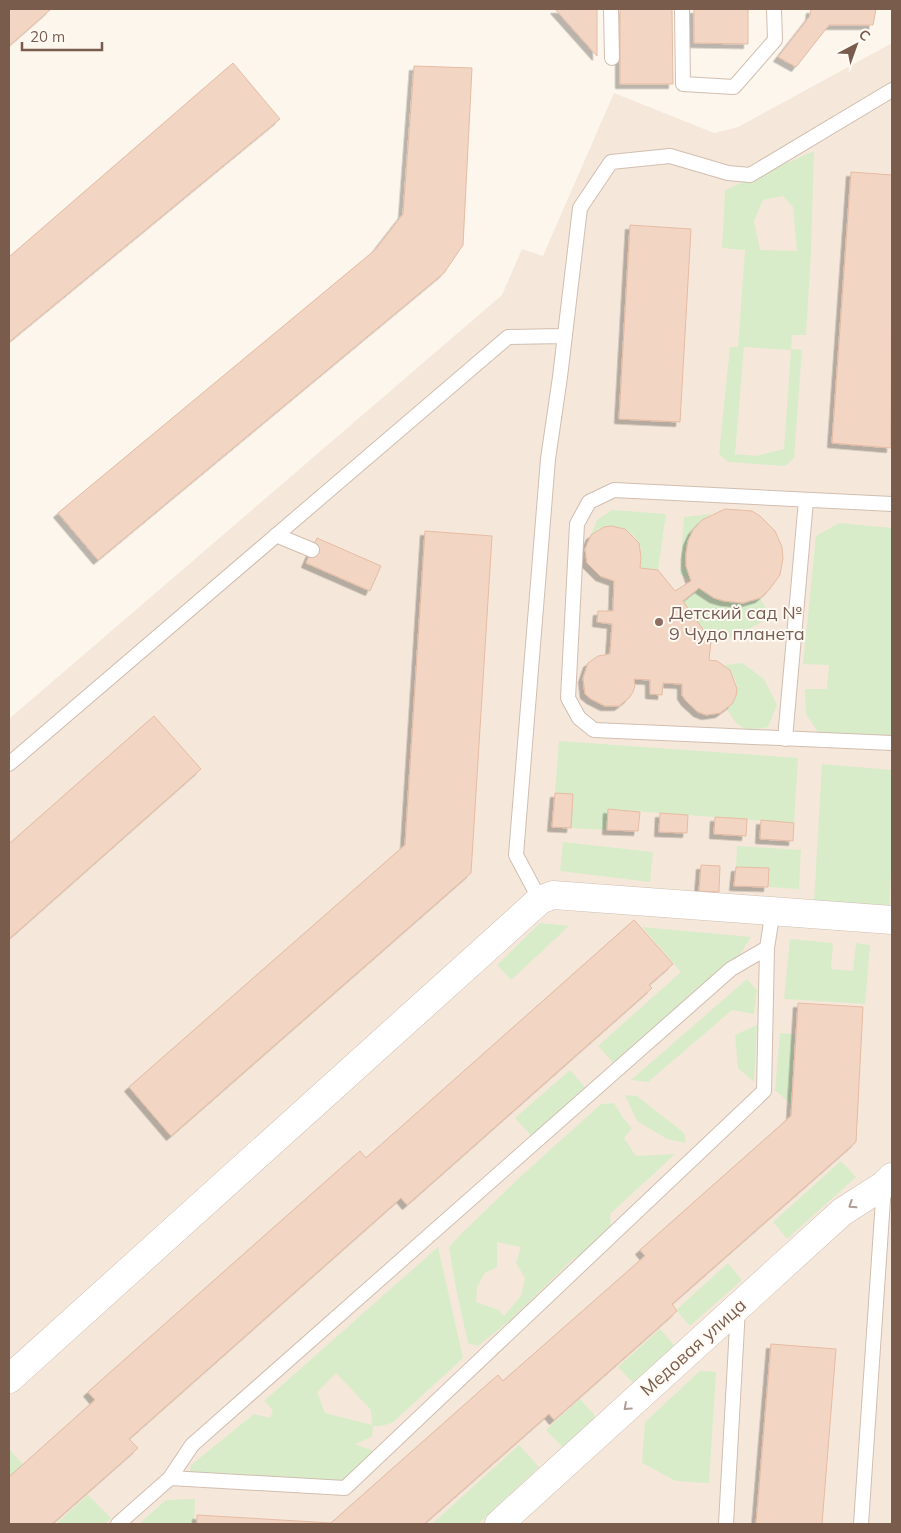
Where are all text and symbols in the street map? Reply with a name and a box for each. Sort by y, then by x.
scale bar [22,20,102,52]
north arrow [831,20,881,70]
text: С [855,25,874,45]
text: 20 m [30,27,65,46]
place label: Детский сад № 9 Чудо планета [669,601,805,645]
marker: Детский сад № 9 Чудо планета [653,616,665,628]
one-way arrow [849,1199,858,1208]
street label: Медовая улица [635,1293,751,1401]
one-way arrow [624,1401,633,1410]

